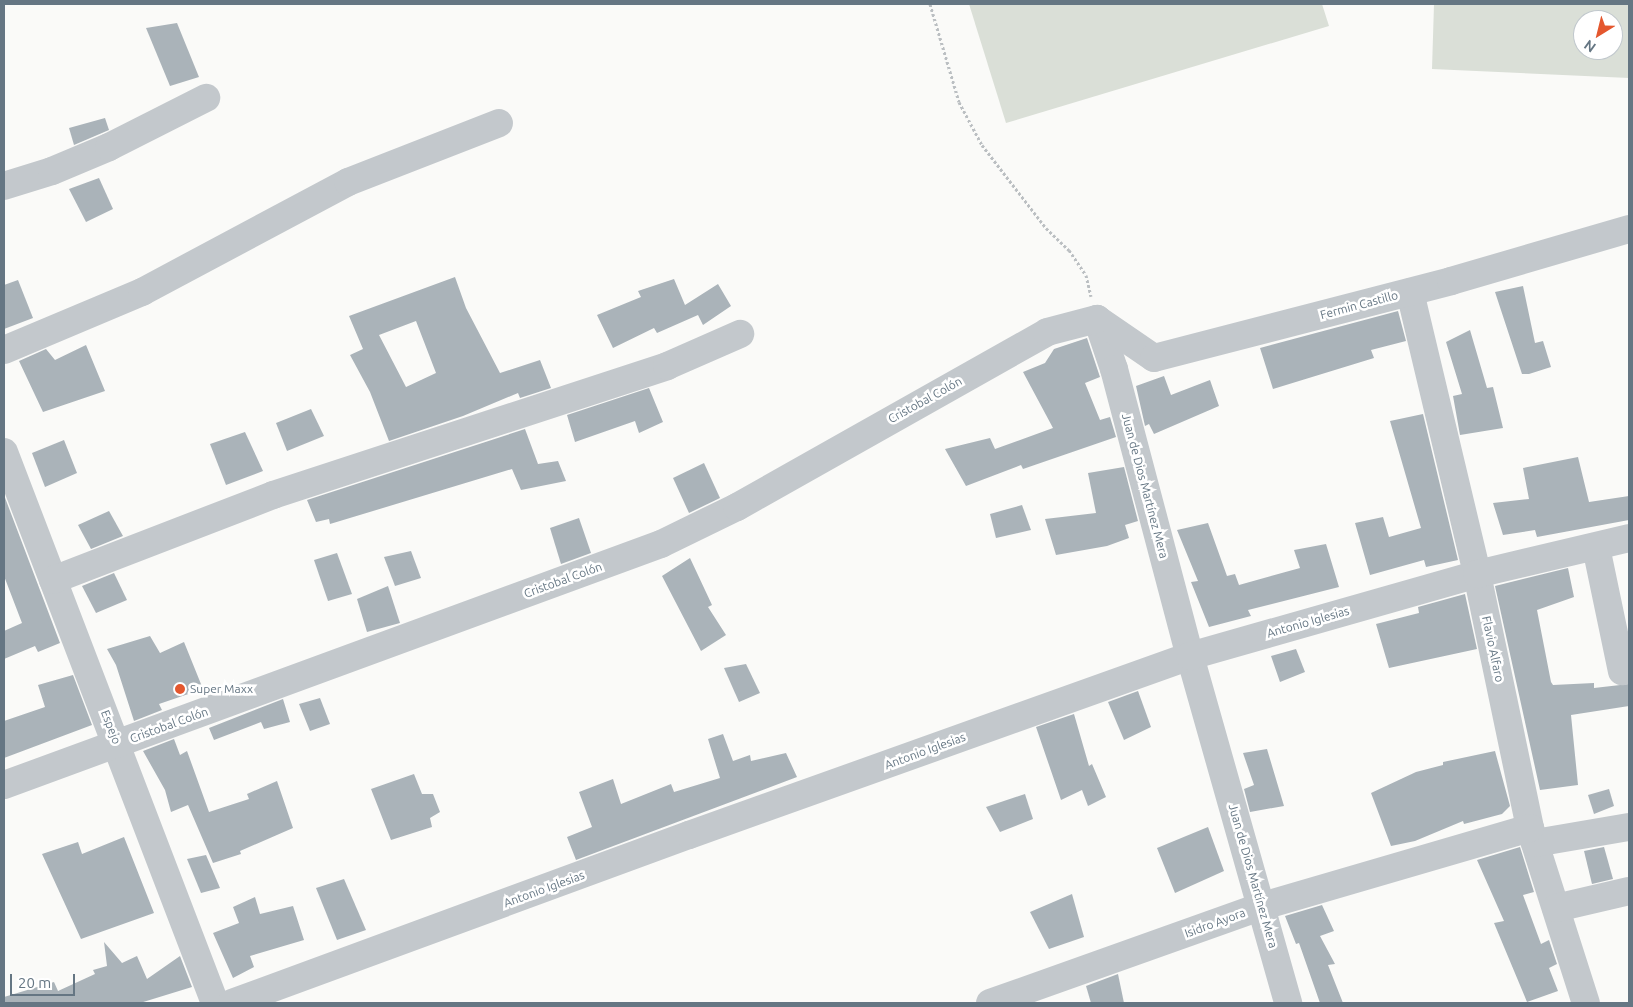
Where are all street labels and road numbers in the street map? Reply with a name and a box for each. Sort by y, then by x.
street label: Fermin Castillo [1318,288,1400,322]
street label: Cristobal Colón [886,374,964,426]
street label: Juan de Dios Martínez Mera [1119,412,1171,560]
street label: Cristobal Colón [522,559,604,601]
street label: Antonio Iglesias [1265,603,1351,641]
street label: Flavio Alfaro [1479,615,1507,683]
street label: Cristobal Colón [128,704,210,746]
street label: Espejo [98,708,124,746]
street label: Antonio Iglesias [883,730,967,772]
street label: Juan de Dios Martínez Mera [1225,802,1281,950]
street label: Antonio Iglesias [502,868,586,910]
street label: Isidro Ayora [1183,905,1247,941]

